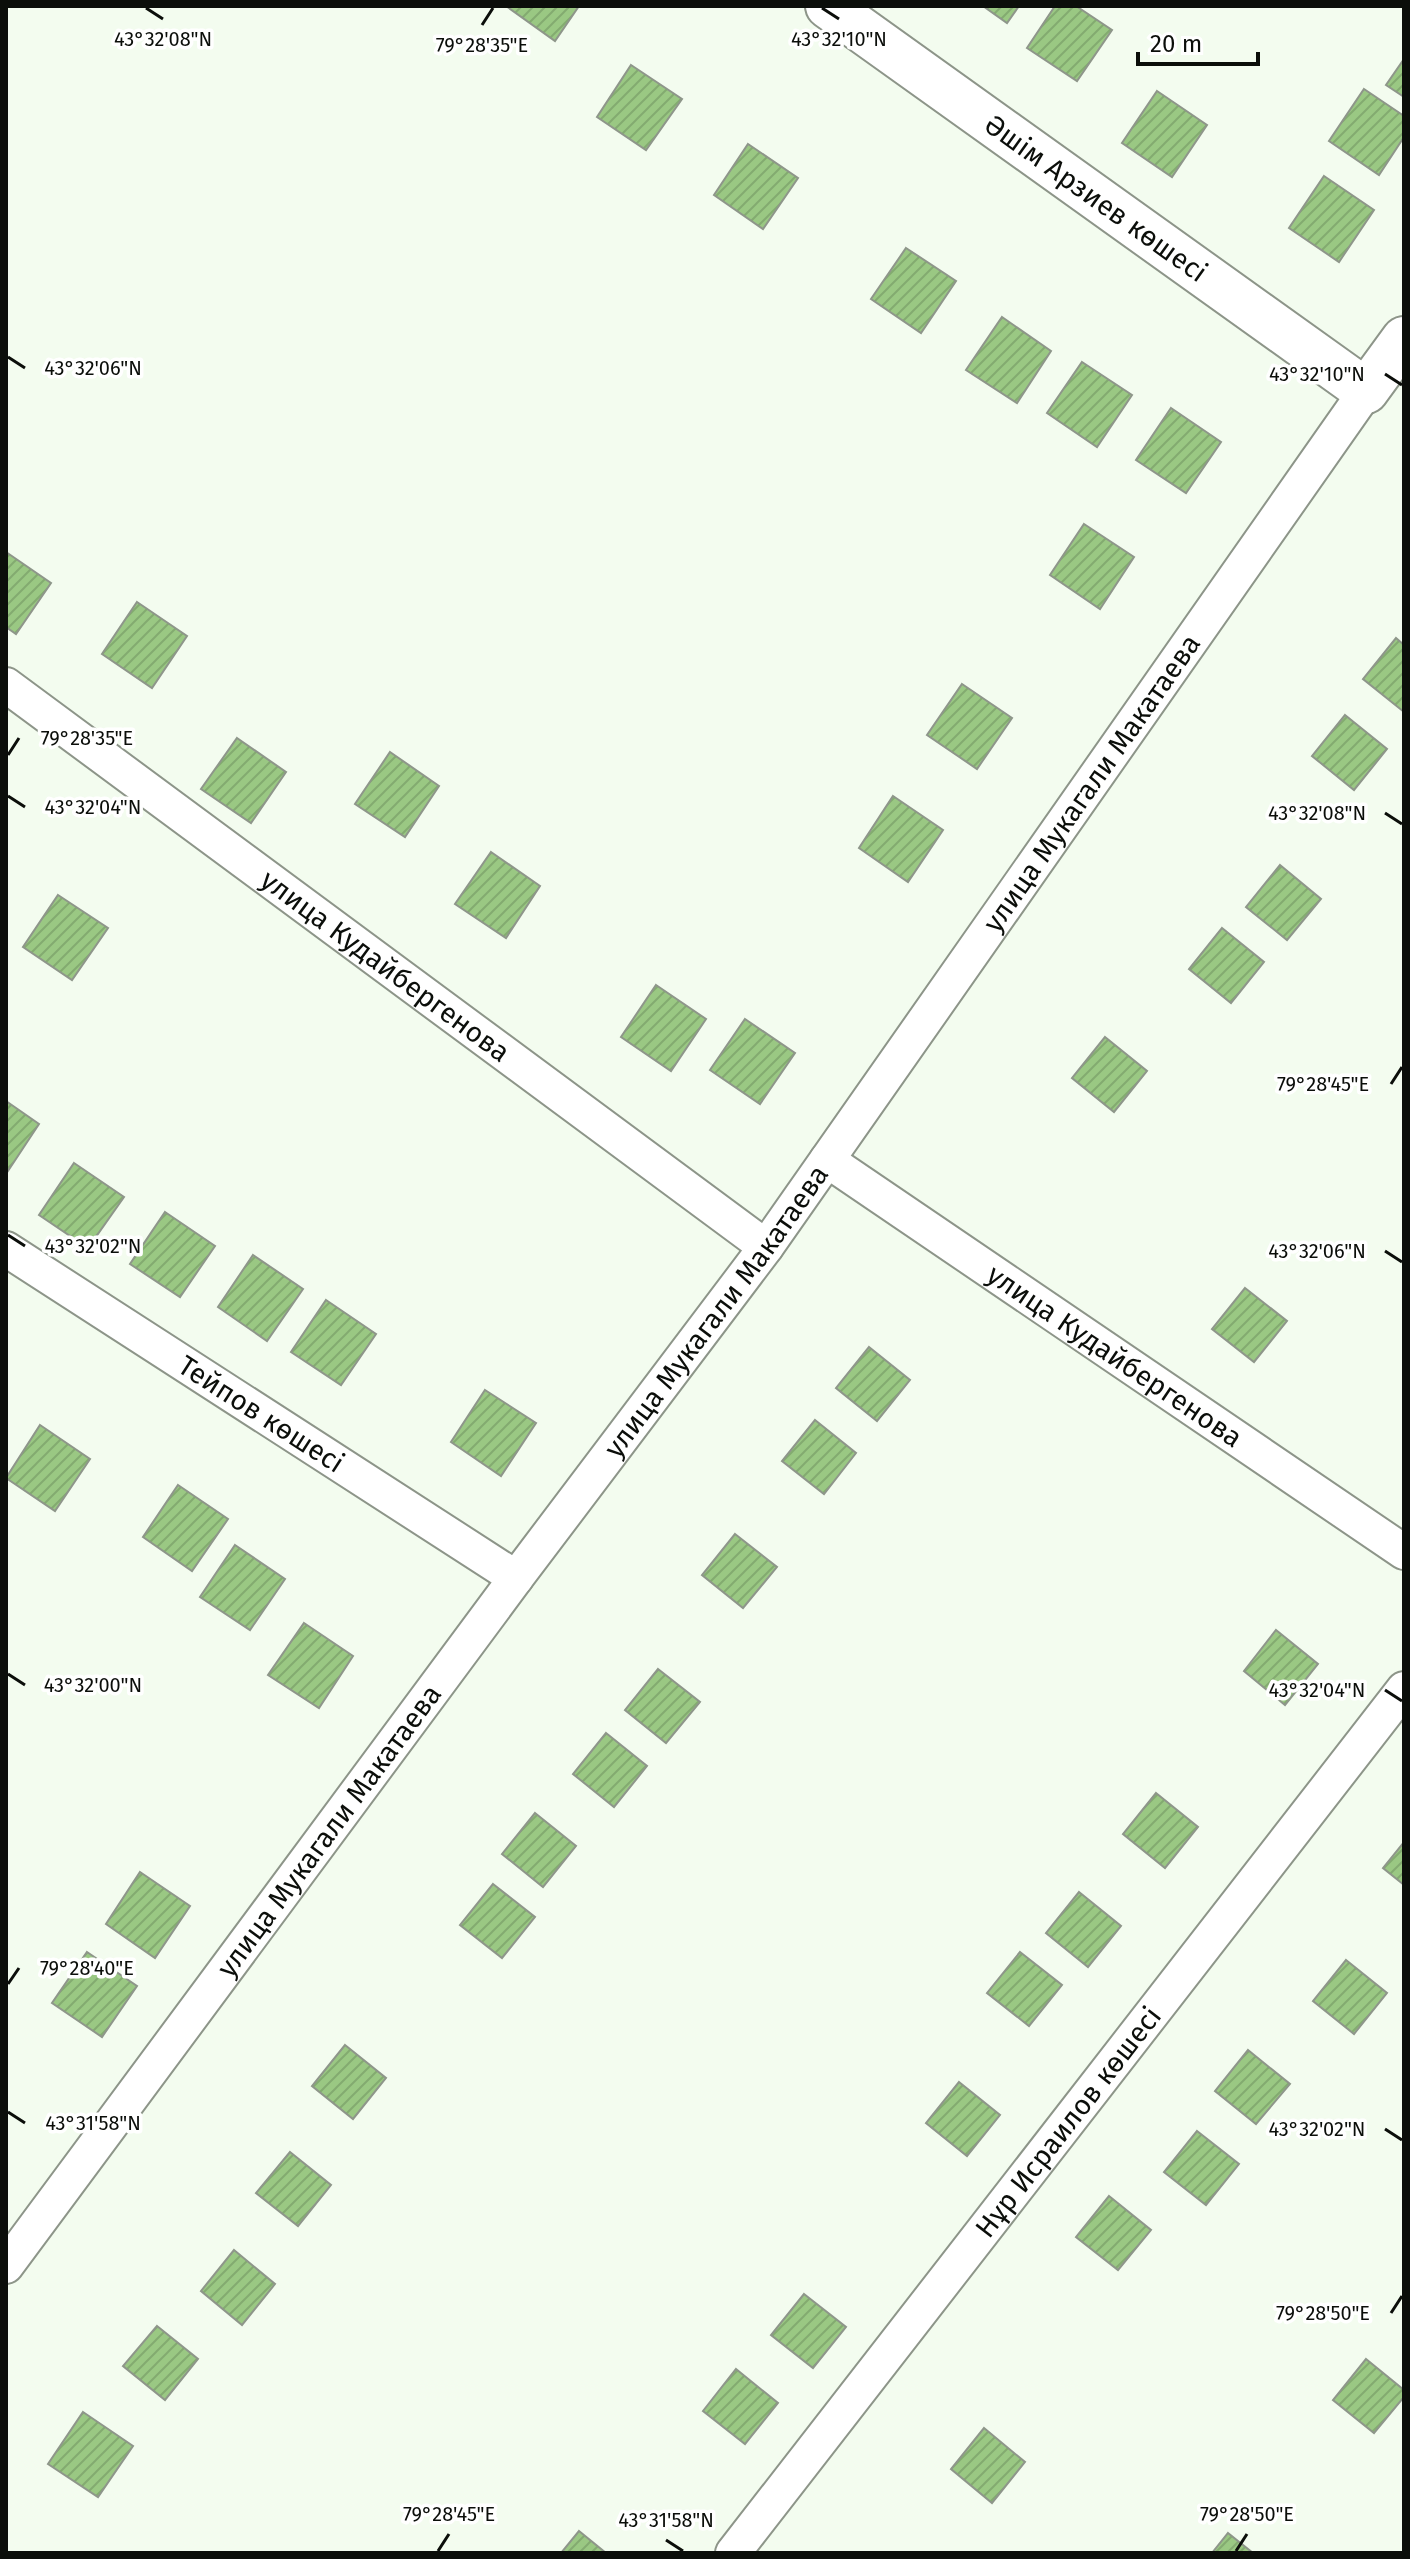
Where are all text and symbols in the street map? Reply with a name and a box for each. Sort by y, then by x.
scale bar [1138,16,1258,66]
text: 43°32'08"N [114,27,212,51]
text: 43°32'10"N [791,27,887,51]
text: 20 m [1150,30,1202,58]
text: 79°28'35"E [436,33,528,57]
street label: Әшім Арзиев көшесі [979,108,1214,289]
text: 43°32'06"N [44,356,142,380]
text: 43°32'10"N [1269,362,1365,386]
street label: улица Мукагали Макатаева [976,628,1207,938]
text: 79°28'35"E [41,726,133,750]
text: 43°32'04"N [44,795,142,819]
text: 43°32'08"N [1268,801,1366,825]
street label: улица Кудайбергенова [254,863,516,1069]
text: 79°28'45"E [1277,1072,1369,1096]
street label: улица Мукагали Макатаева [597,1159,835,1464]
text: 43°32'02"N [44,1234,142,1258]
text: 43°32'06"N [1268,1239,1366,1263]
street label: улица Кудайбергенова [981,1258,1248,1454]
street label: Тейпов көшесі [172,1349,350,1480]
text: 43°32'00"N [44,1673,142,1697]
street label: улица Мукагали Макатаева [210,1678,448,1984]
text: 43°32'04"N [1268,1678,1366,1702]
text: 79°28'40"E [40,1956,134,1980]
street label: Нұр Исраилов көшесі [968,2000,1168,2244]
text: 43°31'58"N [45,2111,141,2135]
text: 43°32'02"N [1268,2117,1366,2141]
text: 79°28'50"E [1276,2301,1370,2325]
text: 79°28'45"E [403,2502,495,2526]
text: 79°28'50"E [1200,2502,1294,2526]
text: 43°31'58"N [618,2508,714,2532]

